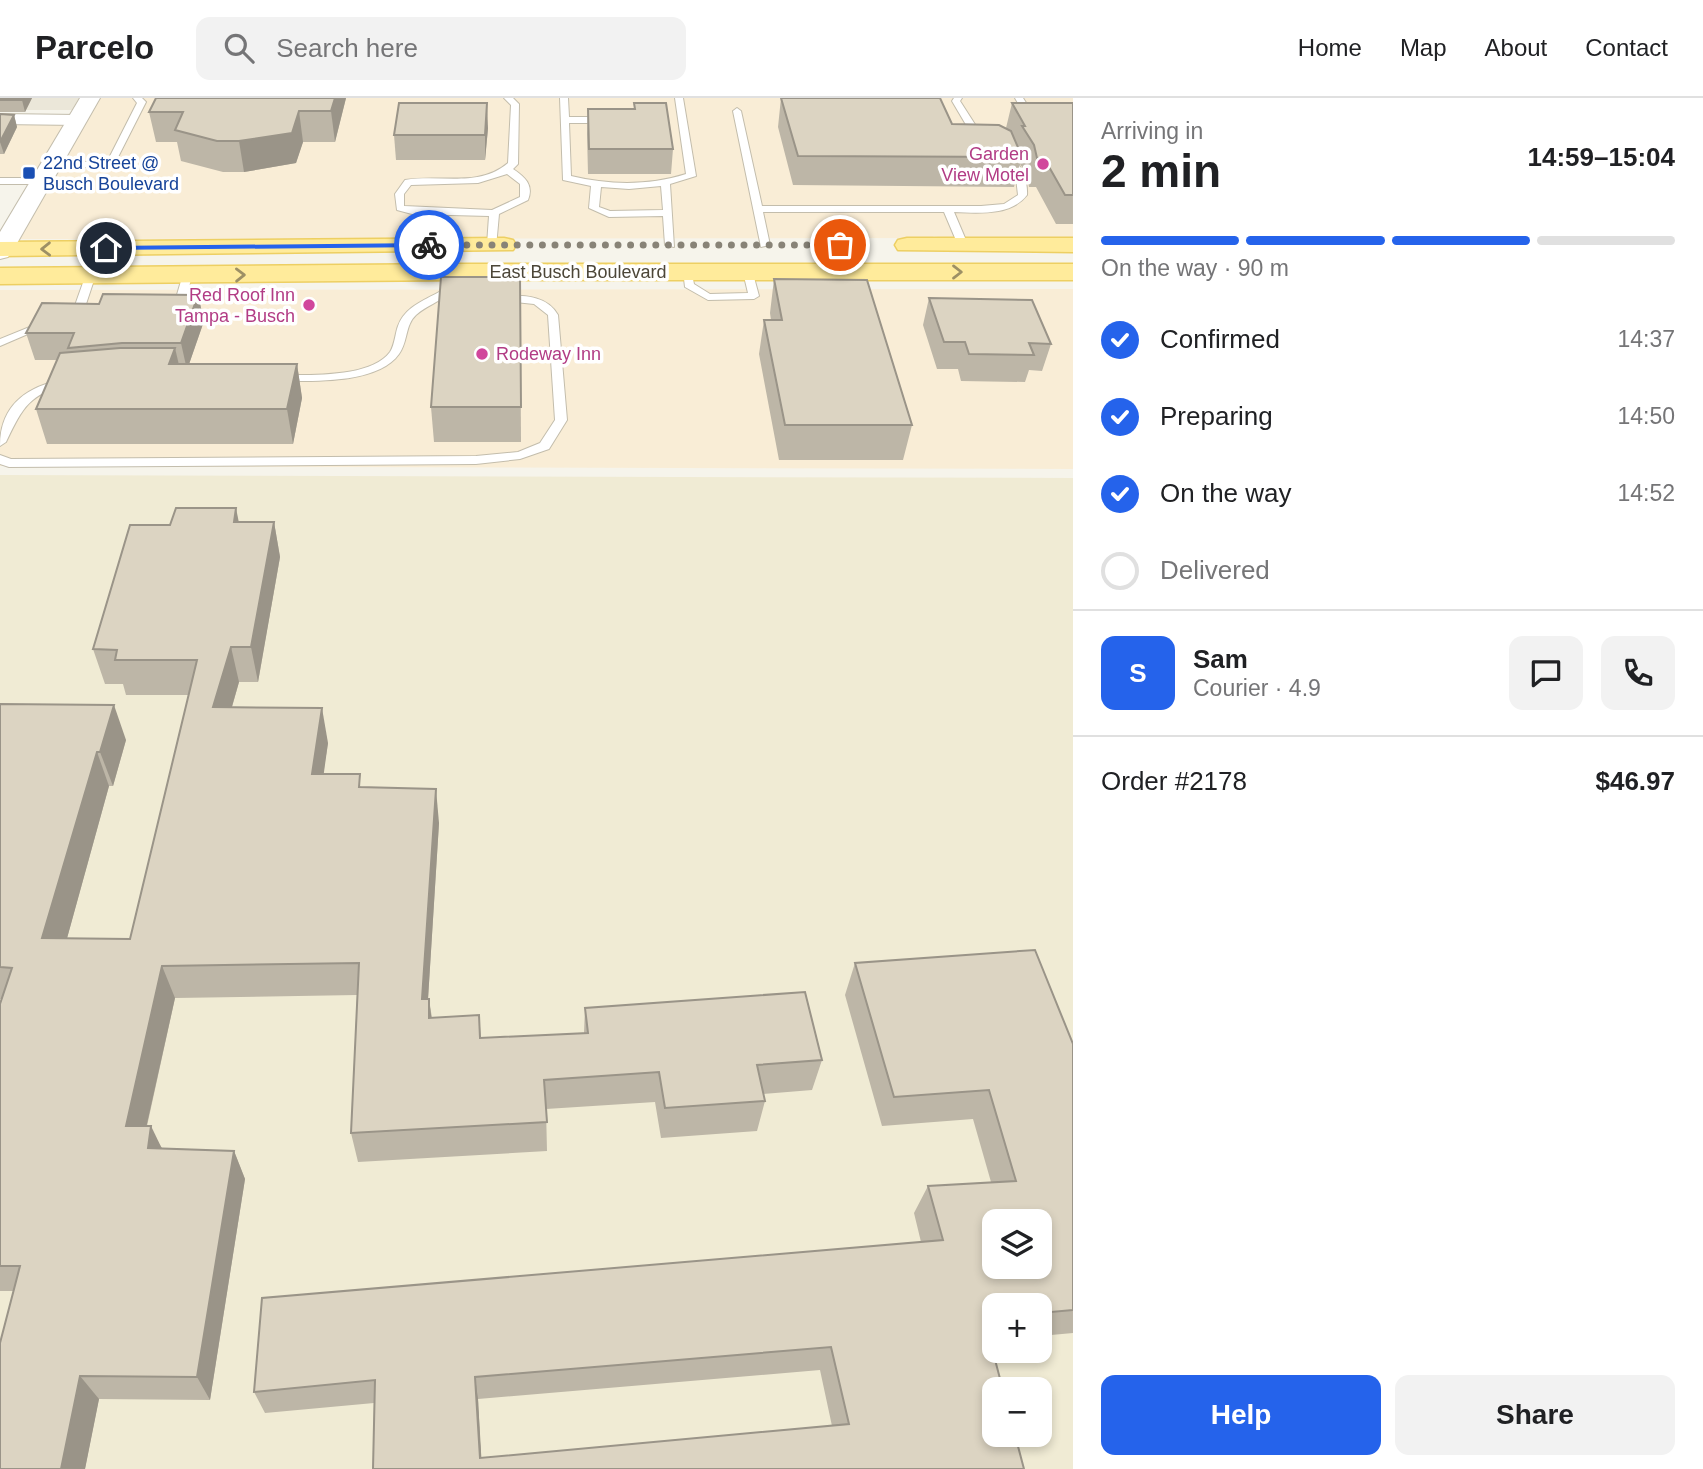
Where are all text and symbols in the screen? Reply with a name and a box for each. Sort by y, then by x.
search box [196,17,686,80]
text: Parcelo [35,29,154,66]
icon: search [220,29,258,67]
text: Search here [276,33,418,63]
text: Home [1298,34,1362,61]
text: Map [1400,34,1447,61]
text: About [1485,34,1547,61]
text: Contact [1585,34,1668,61]
text: Arriving in [1101,118,1203,144]
text: 14:59–15:04 [1528,142,1675,172]
place label: Garden View Motel [941,144,1029,185]
text: 2 min [1101,145,1221,197]
place label: 22nd Street @ Busch Boulevard [43,153,179,194]
marker: Garden View Motel [1035,156,1051,172]
marker: 22nd Street @ Busch Boulevard [21,165,37,181]
courier [394,210,464,280]
pin [810,215,870,275]
pin [76,218,136,278]
icon: bike [410,226,448,264]
icon: bag [821,226,859,264]
icon: home [87,229,125,267]
one-way arrow [41,241,52,256]
text: On the way · 90 m [1101,255,1289,281]
street label: East Busch Boulevard [489,262,667,282]
one-way arrow [952,264,963,280]
one-way arrow [234,268,245,283]
place label: Red Roof Inn Tampa - Busch [175,285,295,326]
marker: Red Roof Inn Tampa - Busch [301,297,317,313]
icon: check [1101,321,1139,359]
text: Confirmed [1160,324,1280,354]
text: 14:37 [1617,326,1675,352]
place label: Rodeway Inn [496,344,601,364]
marker: Rodeway Inn [474,346,490,362]
icon: check [1101,398,1139,436]
text: Preparing [1160,401,1273,431]
text: 14:50 [1617,403,1675,429]
icon: check [1101,475,1139,513]
text: On the way [1160,478,1292,508]
text: 14:52 [1617,480,1675,506]
text: Delivered [1160,555,1270,585]
button: chat [1509,636,1583,710]
button: phone [1601,636,1675,710]
text: Sam [1193,644,1248,674]
text: S [1129,658,1147,688]
text: Courier · 4.9 [1193,675,1321,701]
text: Order #2178 [1101,766,1247,796]
text: $46.97 [1595,766,1675,796]
map controls [982,1209,1052,1447]
button: layers [982,1209,1052,1279]
button: + [982,1293,1052,1363]
button: Help [1101,1375,1381,1455]
button: Share [1395,1375,1675,1455]
button: − [982,1377,1052,1447]

